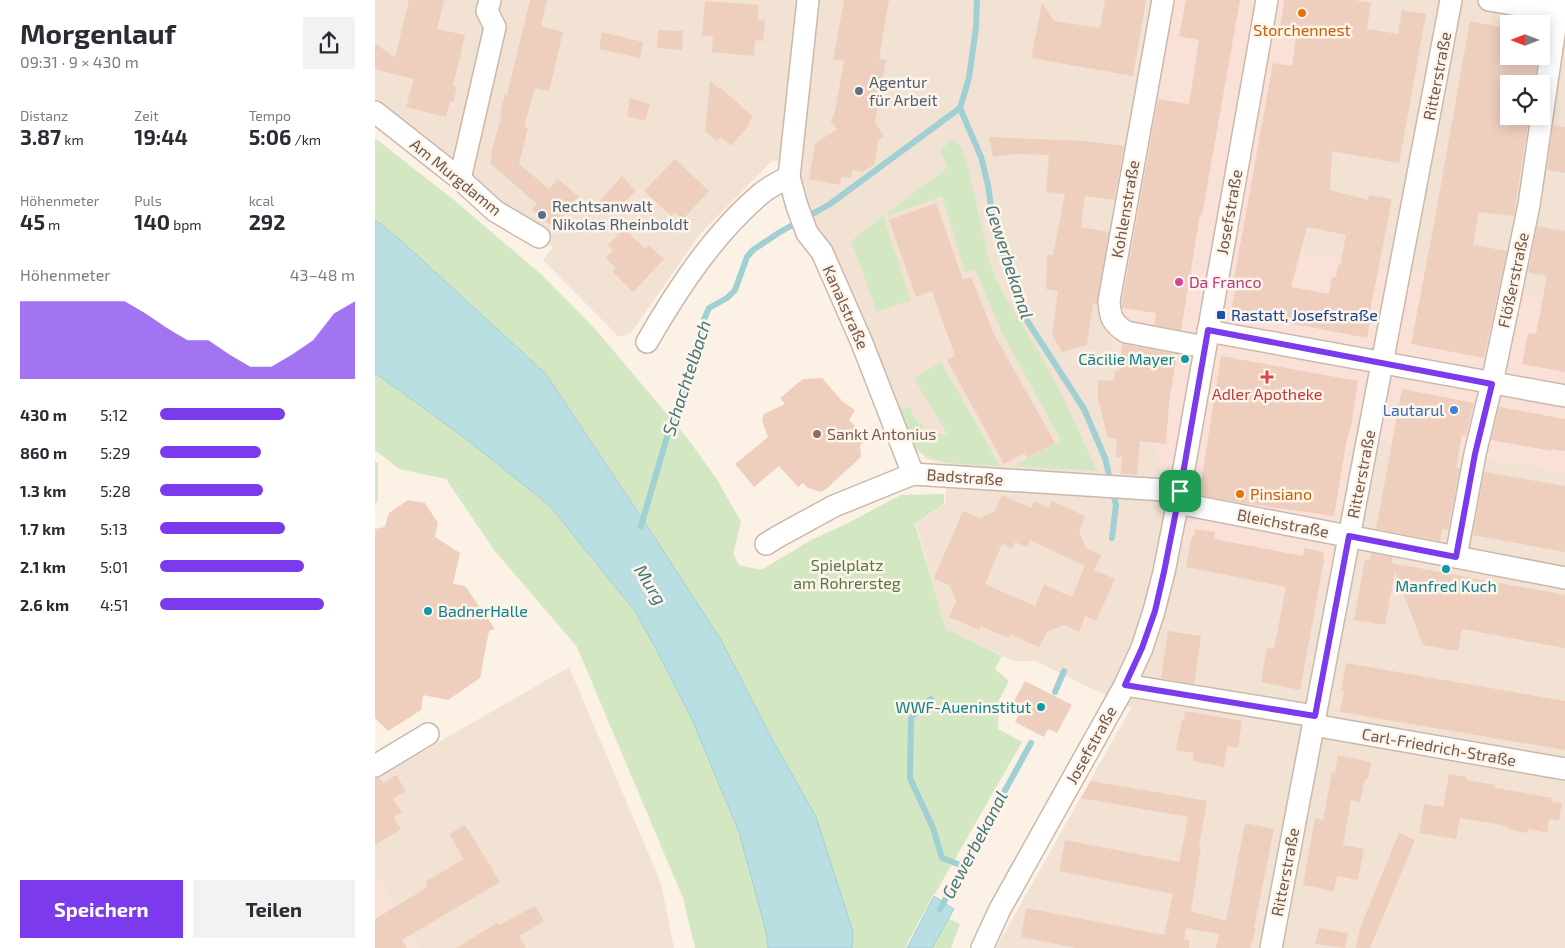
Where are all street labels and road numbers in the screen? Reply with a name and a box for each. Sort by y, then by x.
street label: Ritterstraße [1419,30,1454,122]
street label: Am Murgdamm [407,134,506,219]
street label: Kohlenstraße [1107,158,1142,259]
street label: Josefstraße [1212,168,1245,256]
street label: Flößerstraße [1493,230,1532,329]
street label: Kanalstraße [819,262,873,352]
street label: Ritterstraße [1343,428,1378,520]
street label: Badstraße [926,464,1004,489]
street label: Bleichstraße [1236,504,1331,541]
street label: Josefstraße [1061,702,1120,787]
street label: Carl-Friedrich-Straße [1360,724,1518,769]
street label: Ritterstraße [1267,826,1302,918]

